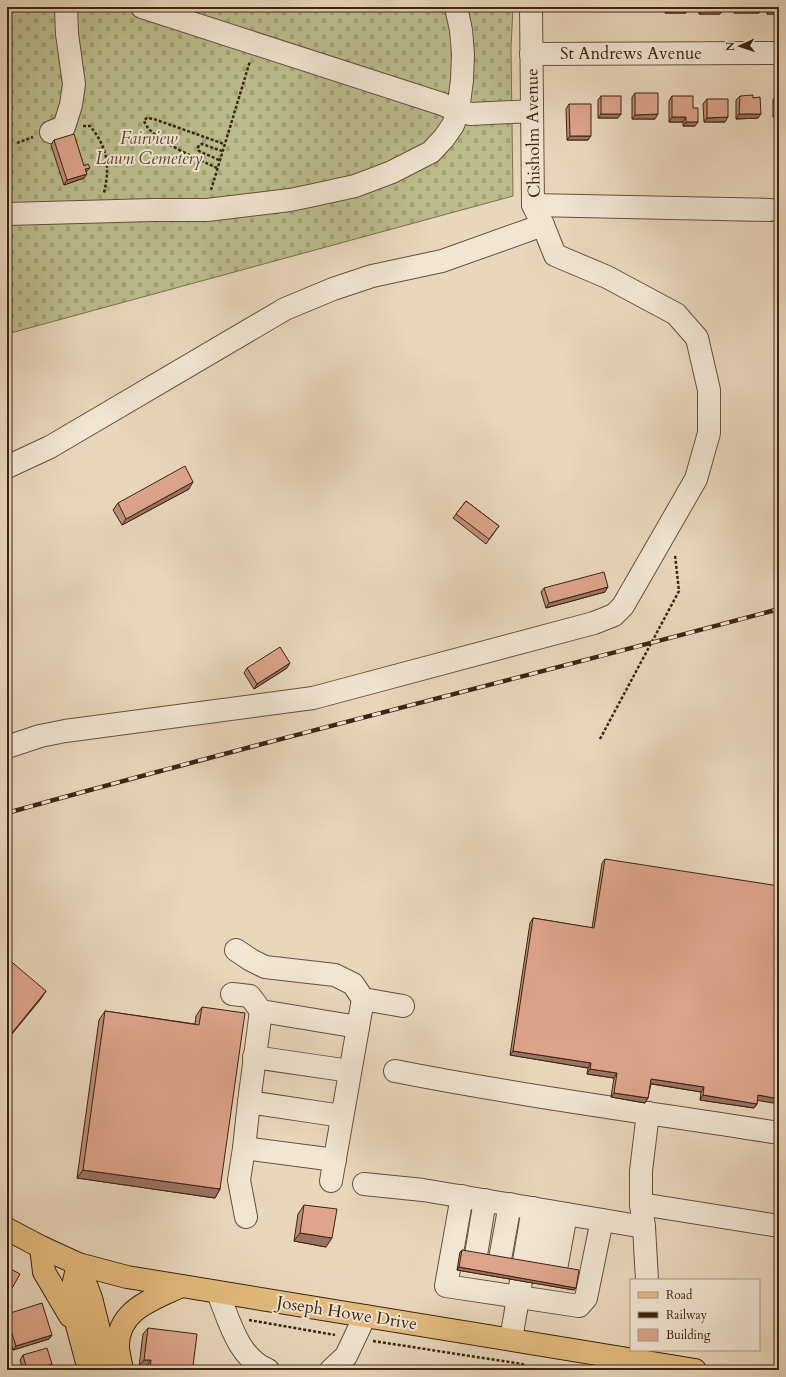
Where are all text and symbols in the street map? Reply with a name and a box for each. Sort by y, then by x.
north arrow [720,26,760,66]
text: N [723,41,738,52]
street label: St Andrews Avenue [560,42,702,65]
street label: Chisholm Avenue [520,68,546,198]
park label: Fairview Lawn Cemetery [96,127,203,170]
legend [630,1279,760,1351]
text: Road [666,1287,693,1303]
street label: Joseph Howe Drive [272,1290,419,1335]
text: Railway [666,1307,708,1323]
text: Building [666,1327,711,1343]

